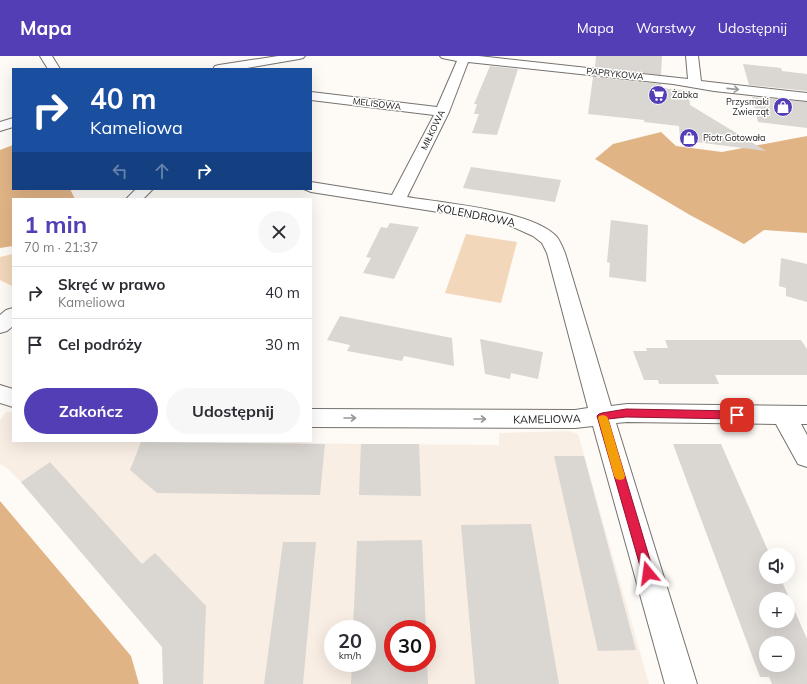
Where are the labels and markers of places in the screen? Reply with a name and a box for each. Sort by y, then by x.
supermarket icon: Żabka [647,84,669,106]
place label: Żabka [672,89,698,100]
place label: Przysmaki Zwierząt [726,96,769,117]
shop icon: Przysmaki Zwierząt [772,96,794,118]
shop icon: Piotr Gotowała [678,127,700,149]
place label: Piotr Gotowała [703,132,765,143]
pin [720,398,754,432]

